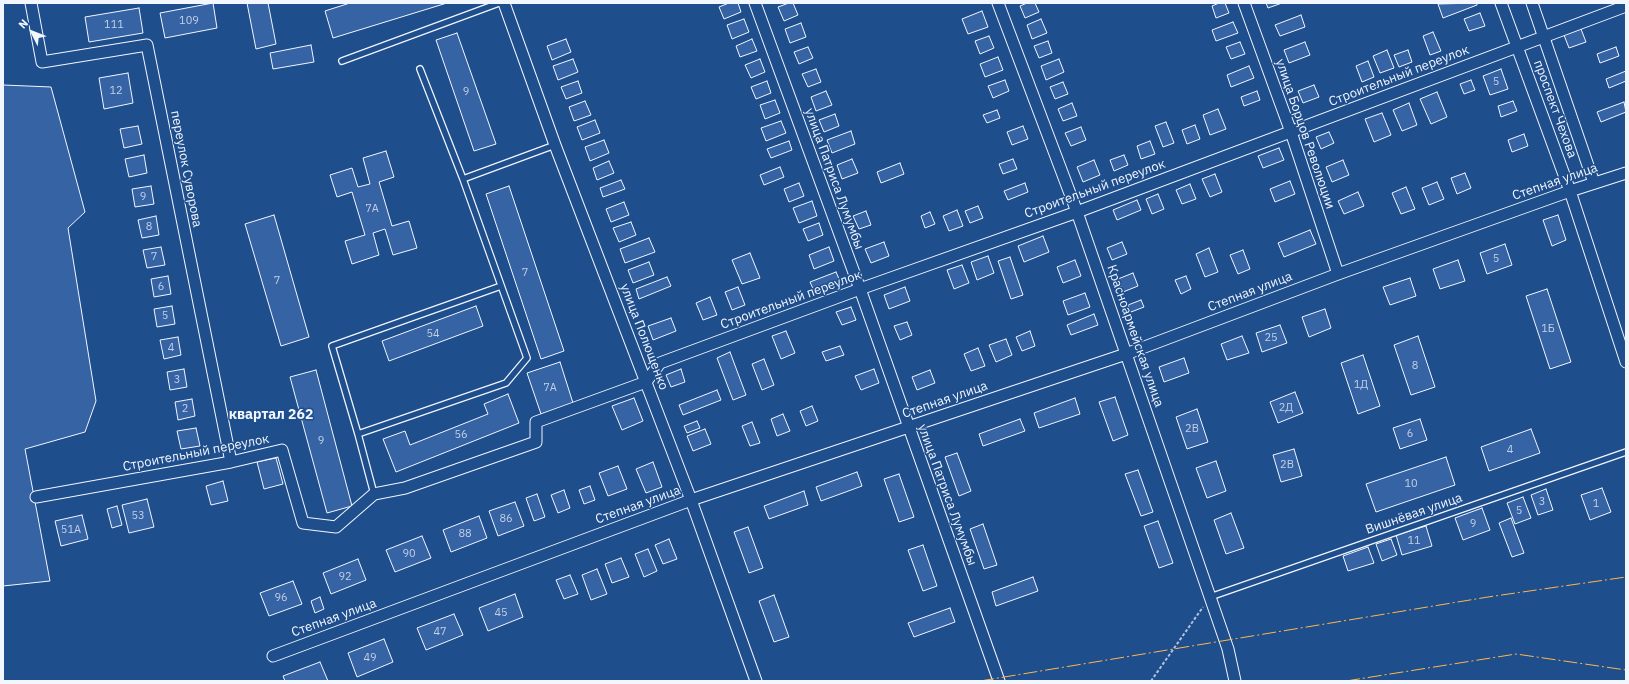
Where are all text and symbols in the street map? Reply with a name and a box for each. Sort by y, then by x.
north arrow [12,12,52,52]
house number: 109 [179,14,199,28]
text: N [15,16,31,32]
house number: 111 [104,18,124,32]
street label: Строительный переулок [1327,42,1471,110]
street label: улица Борцов Революции [1272,57,1338,211]
street label: проспект Чехова [1530,58,1580,160]
house number: 5 [1493,75,1499,89]
house number: 12 [109,84,123,98]
house number: 9 [463,85,469,99]
street label: улица Патриса Лумумбы [801,106,867,252]
street label: переулок Суворова [167,109,205,229]
street label: Строительный переулок [1022,156,1168,222]
street label: Степная улица [1510,160,1600,204]
house number: 9 [140,190,146,204]
house number: 7А [365,202,379,216]
house number: 8 [146,220,152,234]
house number: 7 [151,250,157,264]
house number: 5 [1493,252,1499,266]
street label: Красноармейская улица [1103,263,1167,409]
house number: 7 [522,266,528,280]
street label: Строительный переулок [718,267,864,333]
street label: Степная улица [1206,269,1294,315]
house number: 7 [274,274,280,288]
house number: 6 [158,280,164,294]
street label: улица Полющенко [617,282,671,392]
house number: 5 [162,309,168,323]
house number: 1Б [1541,322,1555,336]
house number: 54 [426,327,440,341]
house number: 25 [1264,331,1278,345]
house number: 4 [168,341,174,355]
house number: 8 [1412,359,1418,373]
house number: 3 [174,373,180,387]
street label: Степная улица [900,378,990,422]
house number: 1Д [1354,378,1368,392]
house number: 7А [543,381,557,395]
house number: 2Д [1279,401,1293,415]
house number: 2 [182,402,188,416]
district label: квартал 262 [229,407,313,423]
street label: улица Патриса Лумумбы [914,422,980,568]
house number: 2В [1185,422,1199,436]
house number: 6 [1407,427,1413,441]
house number: 56 [454,428,468,442]
street label: Строительный переулок [121,431,271,475]
house number: 9 [318,434,324,448]
house number: 4 [1507,443,1513,457]
house number: 2В [1280,458,1294,472]
house number: 10 [1404,477,1418,491]
street label: Степная улица [593,482,683,528]
street label: Вишнёвая улица [1363,490,1465,538]
house number: 3 [1539,495,1545,509]
house number: 1 [1593,497,1599,511]
house number: 5 [1516,504,1522,518]
house number: 53 [131,509,145,523]
house number: 86 [499,512,513,526]
house number: 9 [1470,517,1476,531]
house number: 51А [61,523,81,537]
house number: 88 [458,527,472,541]
house number: 11 [1407,534,1421,548]
house number: 90 [402,547,416,561]
house number: 92 [338,570,352,584]
house number: 96 [274,591,288,605]
street label: Степная улица [289,595,379,641]
house number: 45 [494,606,508,620]
house number: 47 [433,625,447,639]
house number: 49 [363,651,377,665]

